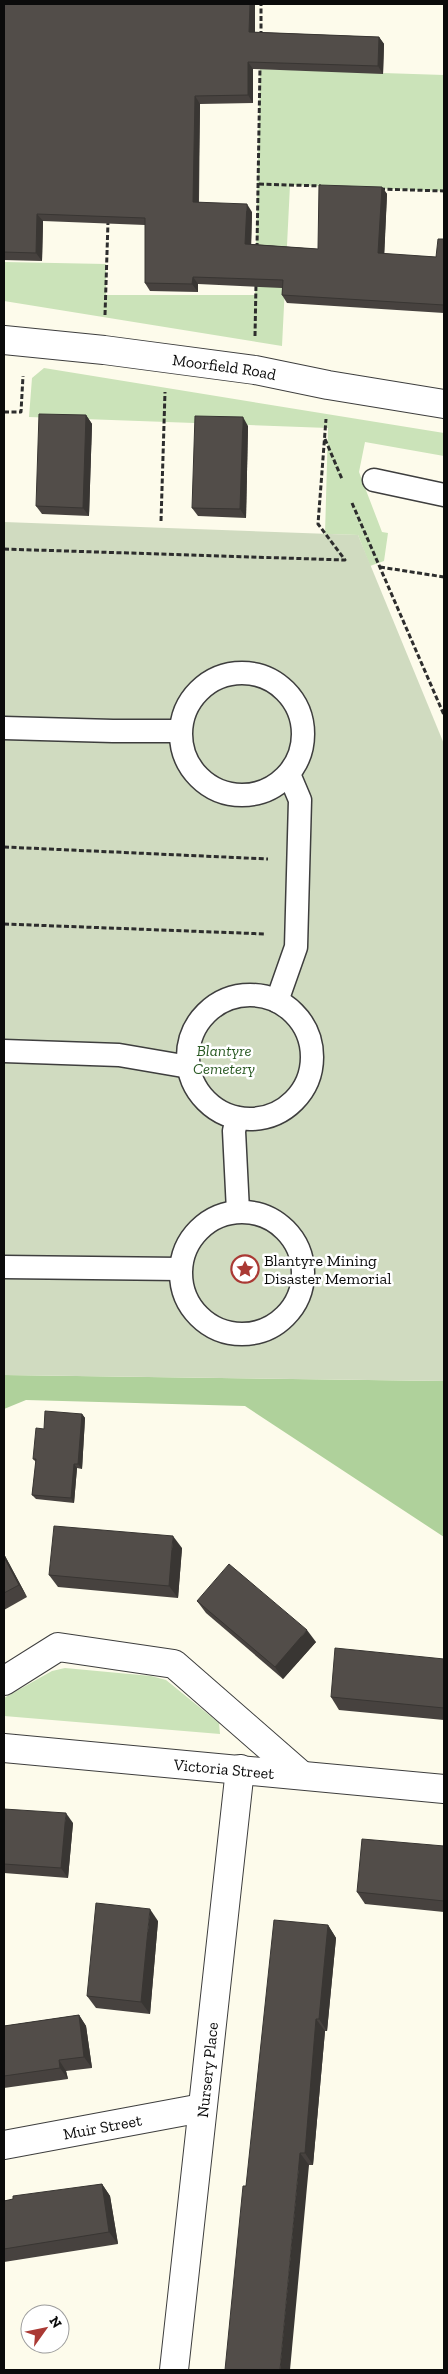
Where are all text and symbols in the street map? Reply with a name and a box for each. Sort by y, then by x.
street label: Moorfield Road [171,350,278,384]
park label: Blantyre Cemetery [193,1041,256,1078]
place label: Blantyre Mining Disaster Memorial [264,1251,392,1288]
place icon: Blantyre Mining Disaster Memorial [230,1254,260,1284]
street label: Victoria Street [172,1754,275,1783]
street label: Nursery Place [192,2021,222,2119]
street label: Muir Street [61,2110,143,2143]
north arrow [20,2304,70,2354]
text: N [45,2313,66,2332]

